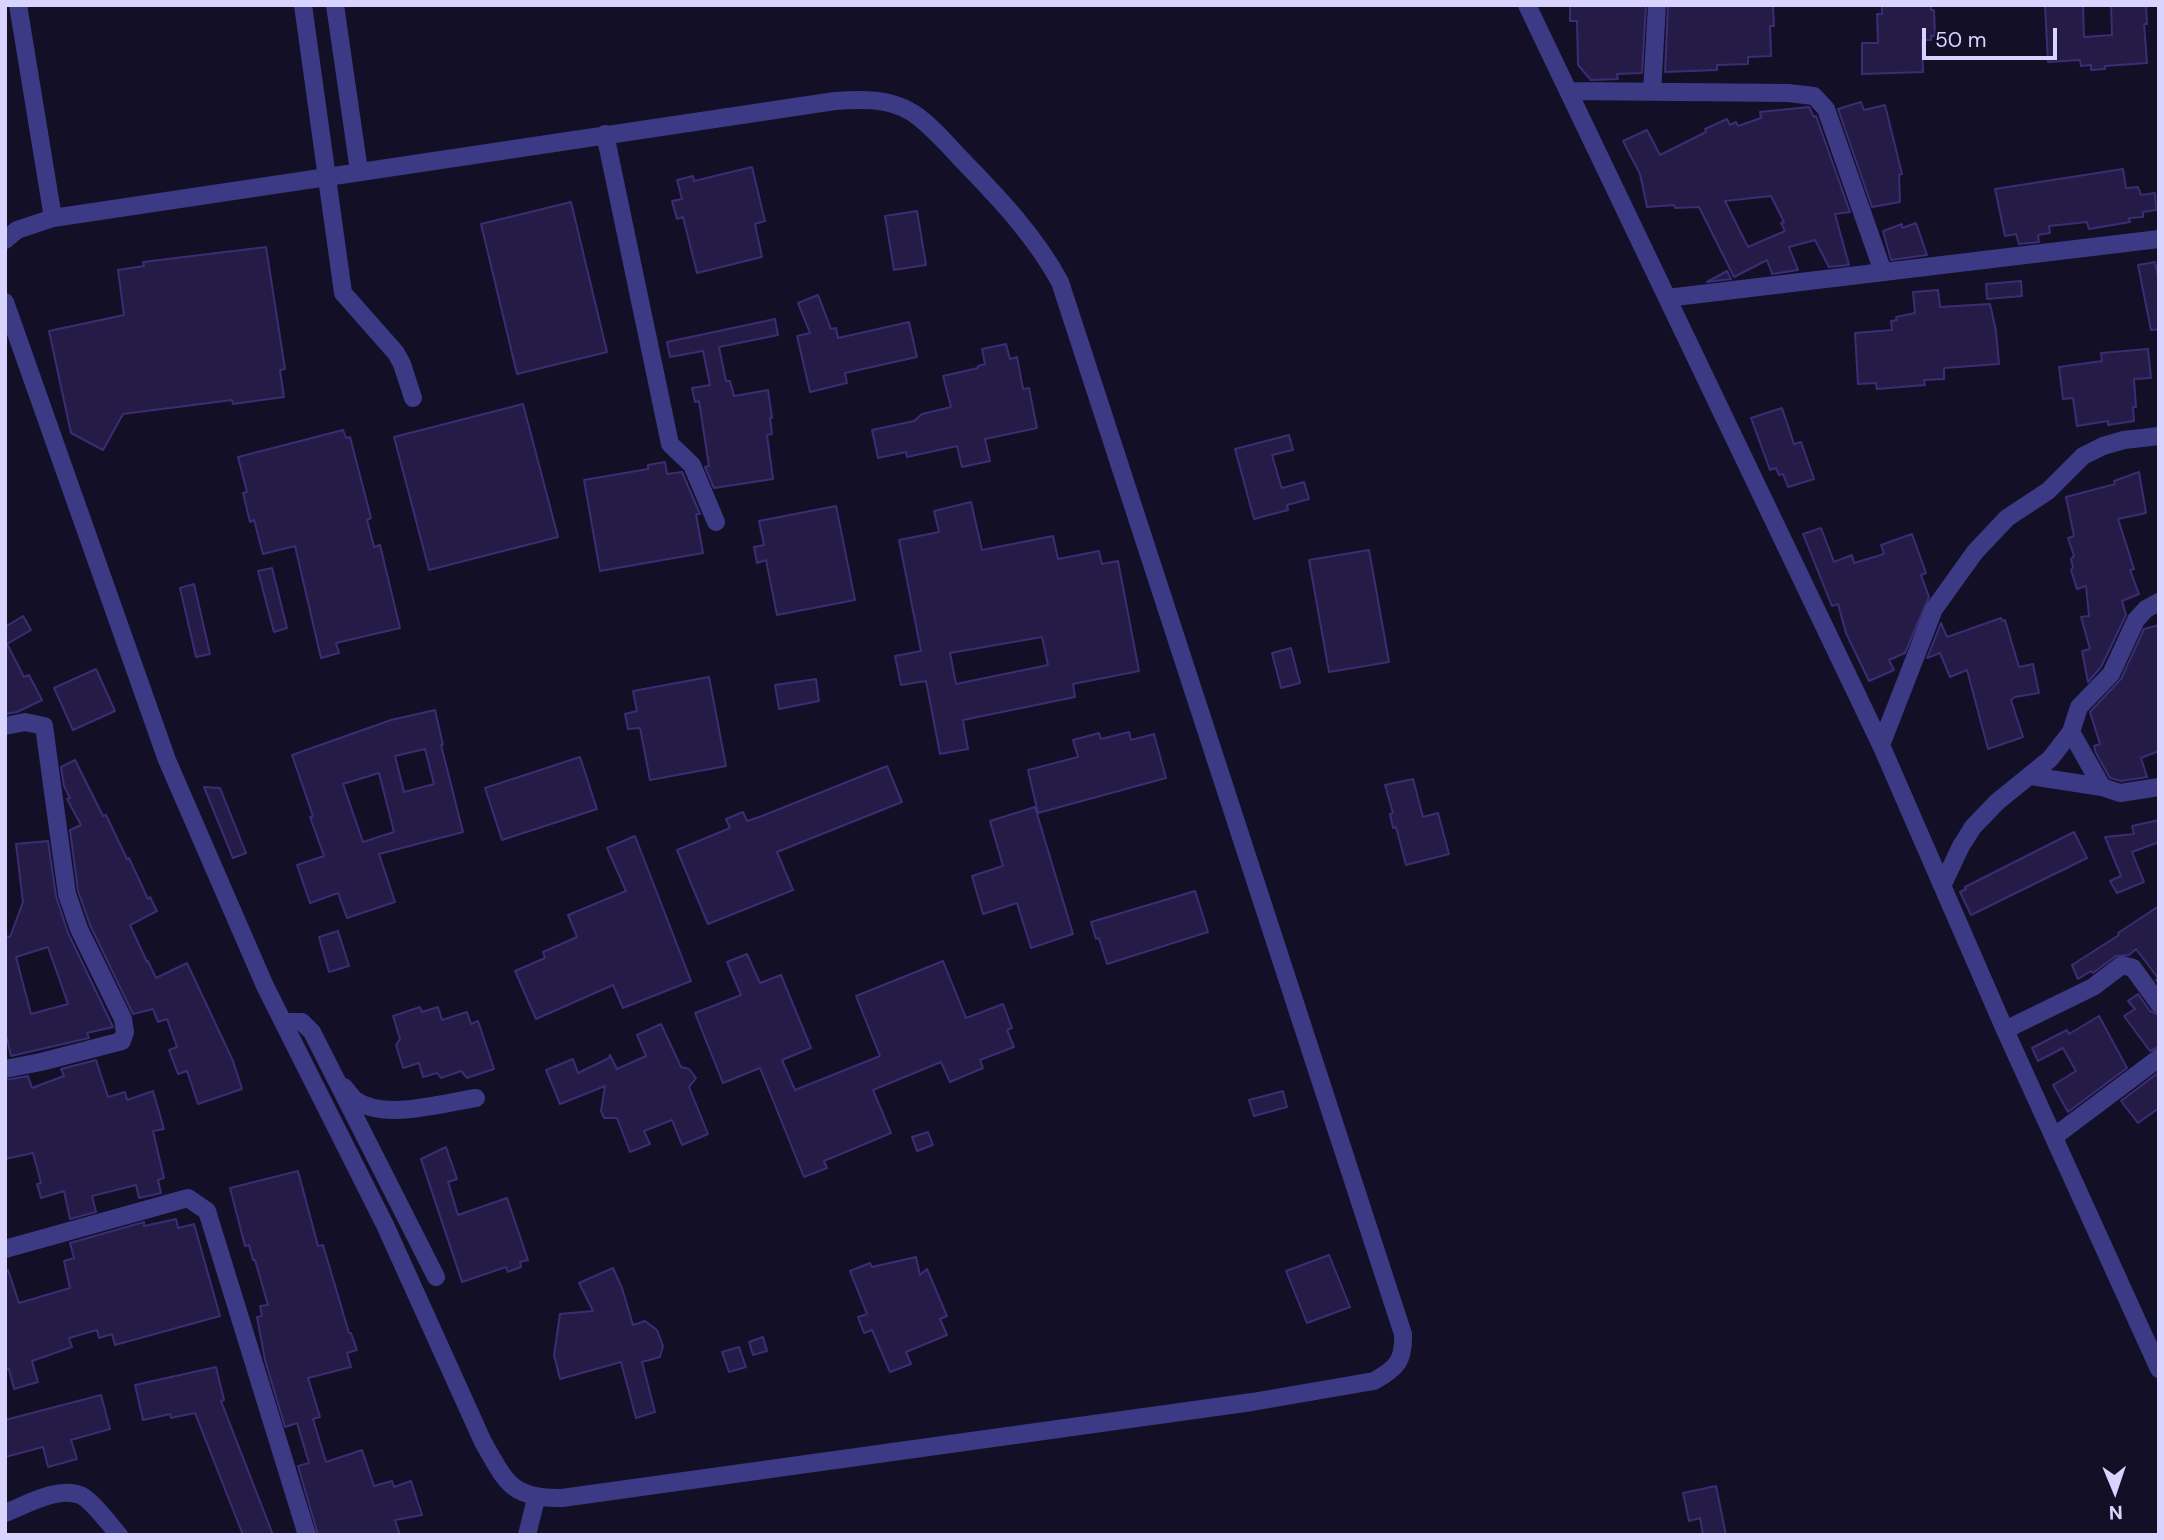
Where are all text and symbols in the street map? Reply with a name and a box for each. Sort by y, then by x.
scale bar [1926,14,2061,58]
text: 50 m [1935,26,1986,54]
north arrow [2080,1456,2150,1526]
text: N [2108,1500,2123,1525]

